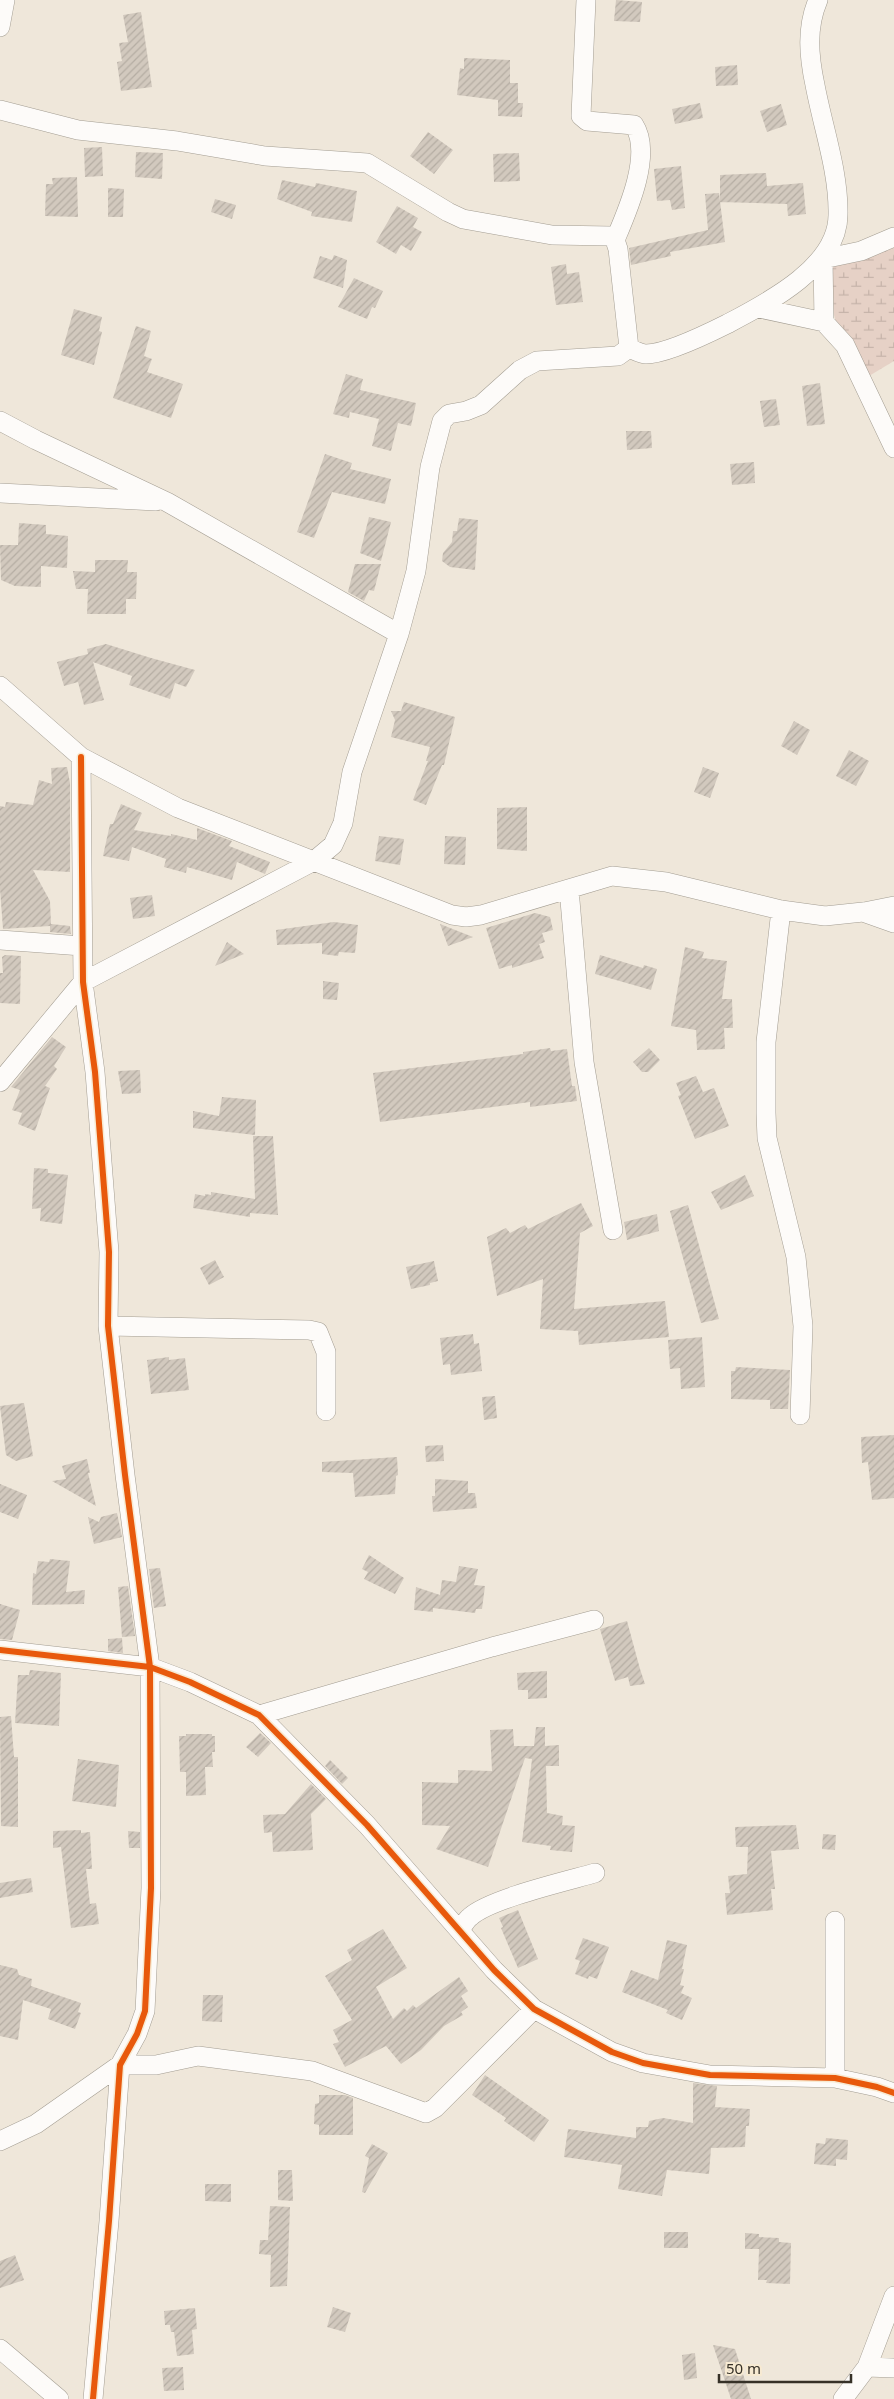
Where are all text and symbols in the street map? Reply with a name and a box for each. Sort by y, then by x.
scale bar [719,2352,852,2384]
text: 50 m [726,2358,761,2378]

